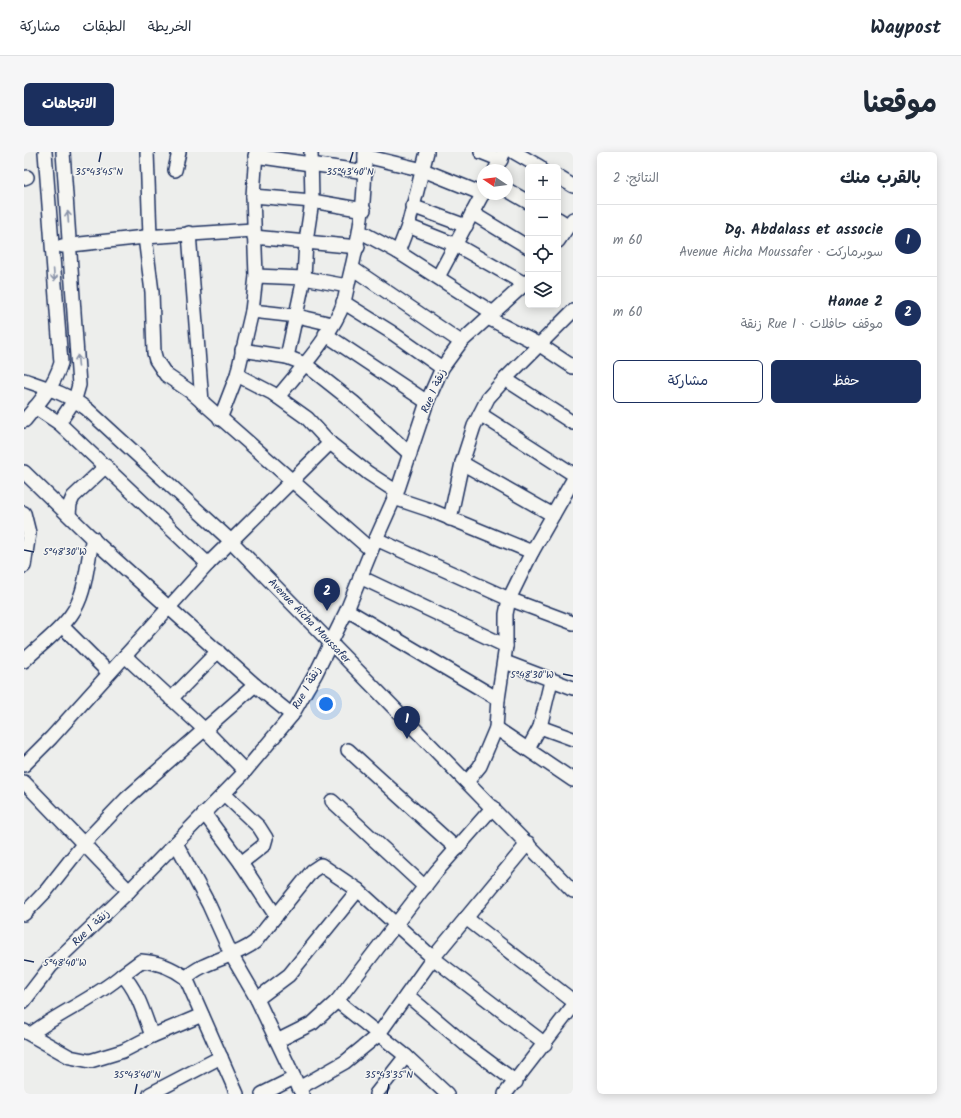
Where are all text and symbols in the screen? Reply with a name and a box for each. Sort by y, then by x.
text: Waypost [870,13,941,43]
text: مشاركة [20,16,60,38]
text: الطبقات [82,16,126,38]
text: الخريطة [148,16,191,38]
text: موقعنا [863,82,937,127]
button: الاتجاهات [24,83,114,126]
text: 35°43'45"N [75,164,123,180]
text: 35°43'40"N [326,164,374,180]
north arrow [477,164,513,200]
map controls [525,164,561,308]
button: + [525,164,561,200]
text: بالقرب منك [840,165,921,192]
text: النتائج: 2 [613,168,659,189]
button: − [525,200,561,236]
one-way arrow [64,211,71,224]
text: Dg. Abdalass et associe [724,218,883,242]
text: 60 m [613,230,642,251]
text: 1 [906,230,910,251]
button: locate [525,236,561,272]
text: سوبرماركت · Avenue Aicha Moussafer [679,242,883,263]
one-way arrow [51,268,58,281]
button: layers [525,272,561,308]
text: Hanae 2 [828,290,883,314]
text: 60 m [613,302,642,323]
text: 2 [904,302,912,323]
text: موقف حافلات · Rue 1 زنقة [741,314,883,335]
one-way arrow [75,355,82,368]
button: مشاركة [613,360,763,403]
button: حفظ [771,360,921,403]
street label: Rue 1 زنقة [417,366,451,416]
text: 5°48'30"W [43,544,87,560]
street label: Avenue Aicha Moussafer [263,574,356,669]
pin: 2 [314,578,340,611]
street label: Rue 1 زنقة [288,663,326,713]
text: 5°48'30"W [510,667,554,683]
your location [316,694,336,714]
pin: 1 [394,706,420,739]
street label: Rue 1 زنقة [68,905,114,951]
text: 5°48'40"W [43,955,87,971]
text: 35°43'40"N [113,1067,161,1083]
text: 35°43'35"N [365,1067,413,1083]

